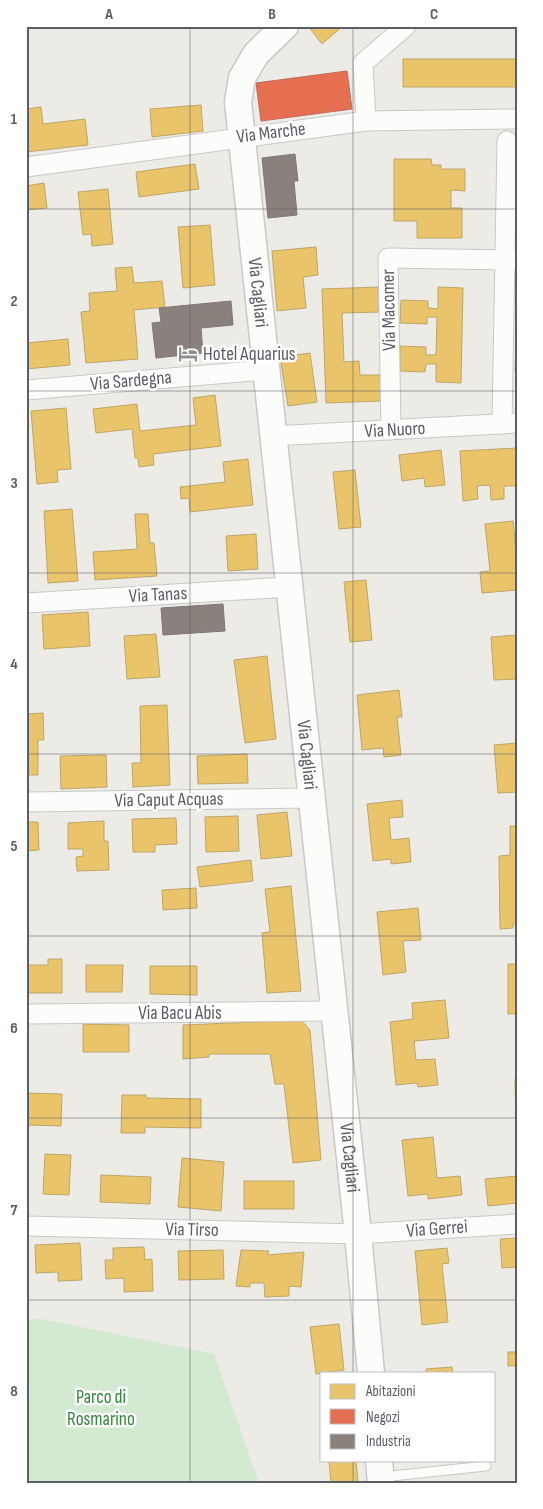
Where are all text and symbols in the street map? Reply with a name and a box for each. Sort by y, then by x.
text: A [104,5,113,24]
text: B [268,5,276,24]
text: C [430,5,438,24]
text: 1 [11,110,18,129]
street label: Via Marche [235,117,307,149]
street label: Via Cagliari [243,256,273,329]
street label: Via Macomer [377,268,401,351]
text: 2 [10,292,18,311]
hotel icon: Hotel Aquarius [177,343,199,365]
place label: Hotel Aquarius [203,343,296,366]
street label: Via Sardegna [89,366,173,396]
street label: Via Nuoro [364,417,426,443]
text: 3 [10,474,18,493]
street label: Via Tanas [128,582,188,608]
text: 4 [10,655,18,674]
street label: Via Cagliari [292,719,322,791]
street label: Via Caput Acquas [114,788,224,812]
text: 5 [10,837,18,856]
street label: Via Bacu Abis [138,1002,222,1025]
text: 6 [10,1019,18,1038]
street label: Via Cagliari [335,1122,365,1194]
text: 7 [11,1201,18,1220]
street label: Via Gerrei [406,1215,468,1243]
street label: Via Tirso [165,1218,219,1242]
legend [320,1372,496,1462]
text: 8 [10,1382,18,1401]
text: Abitazioni [365,1382,416,1401]
park label: Parco di Rosmarino [67,1386,135,1431]
text: Negozi [366,1408,400,1427]
text: Industria [366,1432,411,1451]

